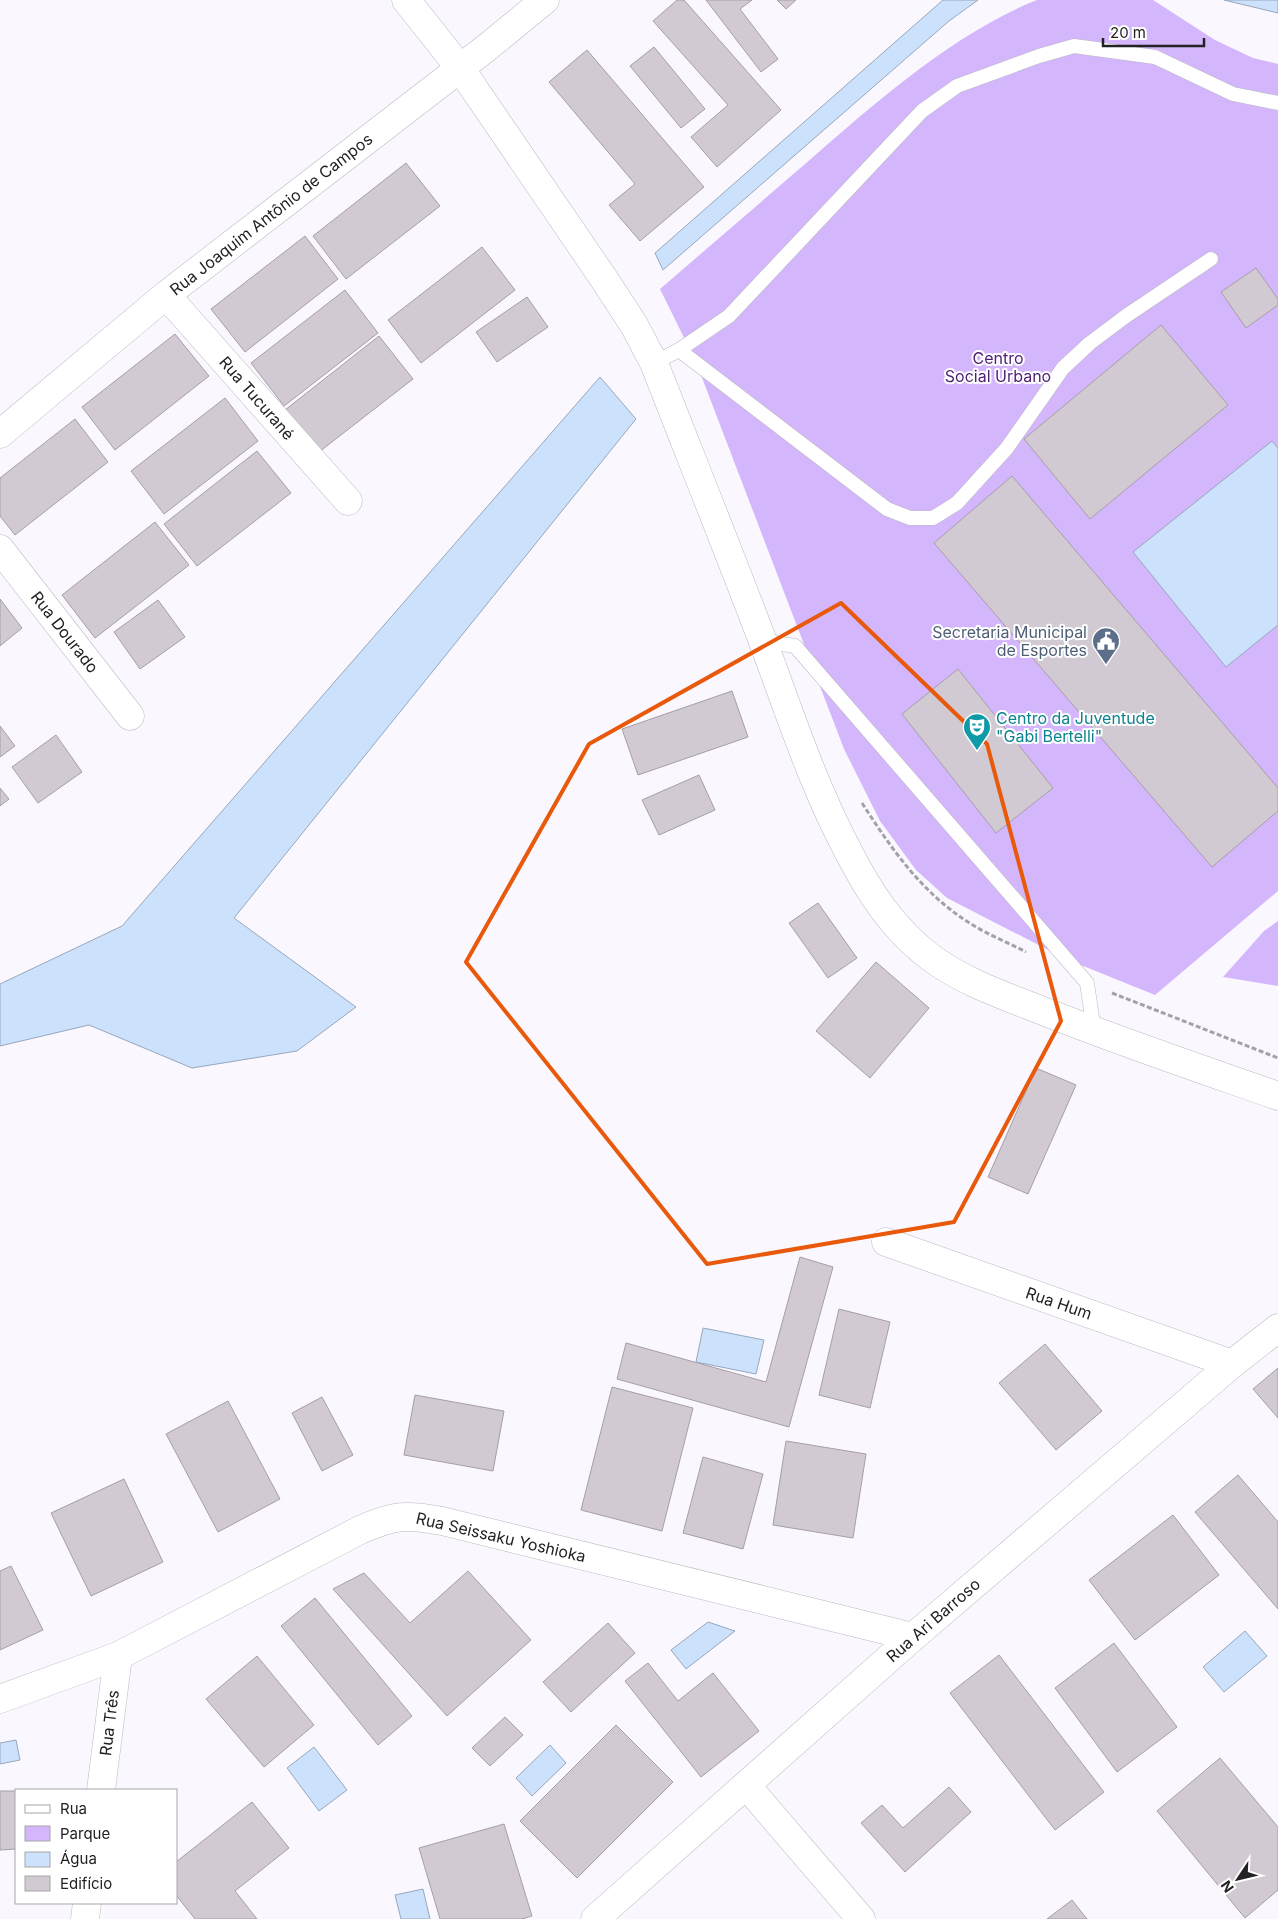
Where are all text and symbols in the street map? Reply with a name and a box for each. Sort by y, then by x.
scale bar [1103,15,1204,47]
text: 20 m [1110,23,1146,42]
street label: Rua Joaquim Antônio de Campos [166,129,376,299]
park label: Centro Social Urbano [945,348,1051,386]
street label: Rua Tucurané [215,352,299,444]
street label: Rua Dourado [27,587,103,677]
place label: Secretaria Municipal de Esportes [932,622,1087,660]
public building icon: Secretaria Municipal de Esportes [1091,626,1121,665]
place label: Centro da Juventude "Gabi Bertelli" [996,708,1155,746]
theatre icon: Centro da Juventude "Gabi Bertelli" [962,712,992,751]
street label: Rua Hum [1023,1282,1095,1324]
street label: Rua Seissaku Yoshioka [414,1508,588,1566]
street label: Rua Ari Barroso [882,1574,984,1666]
street label: Rua Três [95,1689,123,1757]
legend [15,1789,178,1904]
text: Rua [60,1799,87,1818]
text: Parque [60,1824,110,1843]
text: Água [60,1849,97,1868]
north arrow [1213,1854,1263,1904]
text: Edifício [60,1874,112,1893]
text: N [1217,1877,1237,1896]

